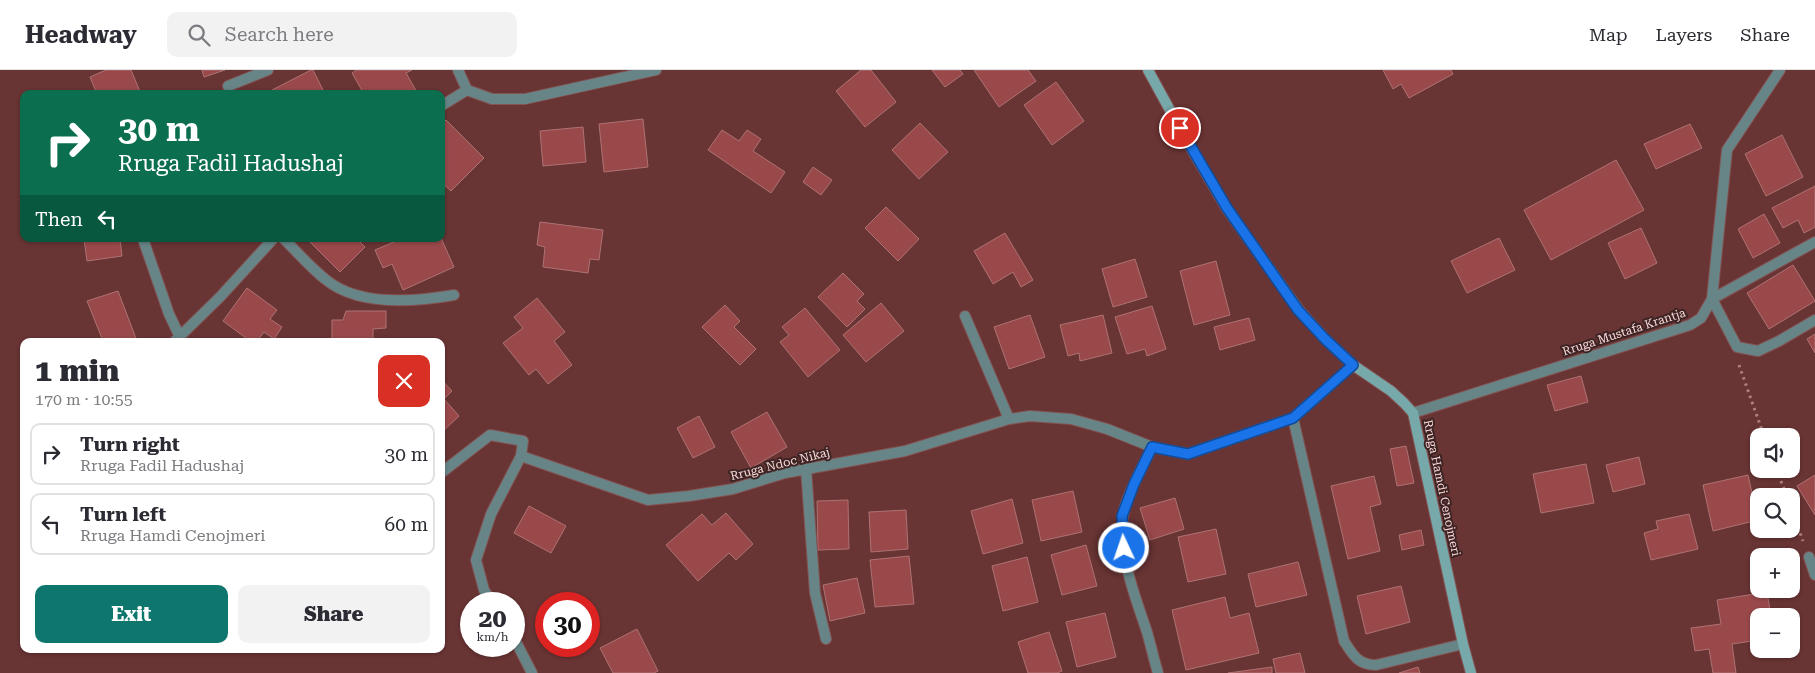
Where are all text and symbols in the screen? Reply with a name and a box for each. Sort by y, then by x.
search box [167,12,517,57]
text: Headway [25,21,137,49]
icon: search [185,21,213,49]
text: Search here [225,23,334,46]
text: Map [1589,24,1628,45]
text: Layers [1656,24,1712,45]
text: Share [1740,24,1790,45]
pin [1159,107,1201,149]
text: 30 m [118,109,200,150]
icon: right [35,110,100,175]
icon: arrive [1166,114,1194,142]
text: Rruga Fadil Hadushaj [118,151,344,176]
icon: left [93,205,121,233]
text: Then [35,208,83,231]
street label: Rruga Mustafa Krantja [1561,305,1688,359]
text: 1 min [35,353,119,388]
button: close [378,355,430,407]
text: 170 m · 10:55 [35,390,133,409]
street label: Rruga Hamdi Cenojmeri [1421,419,1463,558]
map controls [1750,428,1800,658]
button: sound [1750,428,1800,478]
text: Turn right [80,433,180,456]
icon: right [37,440,65,468]
text: 30 m [385,443,428,466]
street label: Rruga Ndoc Nikaj [729,445,831,483]
text: Rruga Fadil Hadushaj [80,456,244,475]
button: search [1750,488,1800,538]
text: Turn left [80,503,166,526]
icon: left [37,510,65,538]
text: 60 m [385,513,428,536]
position arrow [1097,521,1149,573]
text: Rruga Hamdi Cenojmeri [80,526,265,545]
button: + [1750,548,1800,598]
button: Exit [35,585,228,643]
button: Share [238,585,430,643]
speed limit sign: 30 [535,592,600,657]
text: 20 [478,604,507,633]
button: − [1750,608,1800,658]
text: km/h [476,630,509,644]

